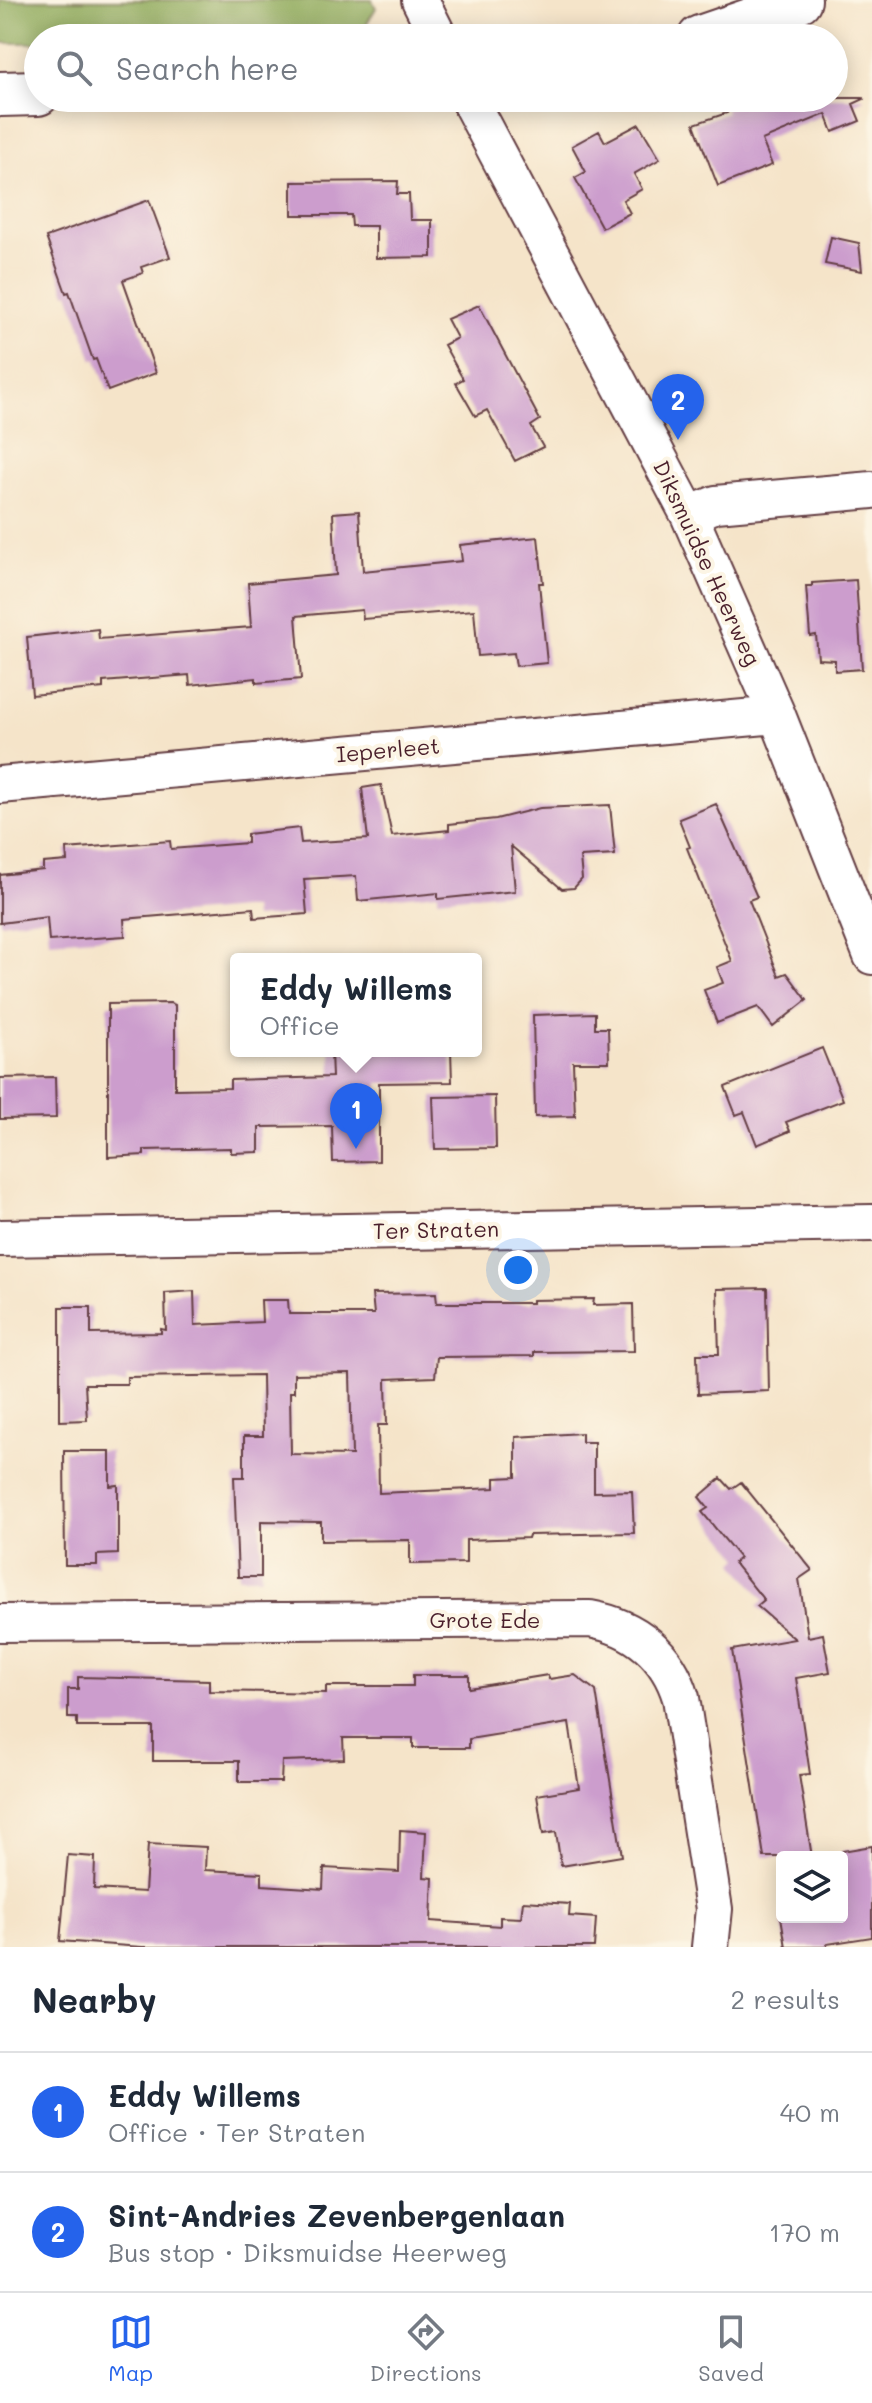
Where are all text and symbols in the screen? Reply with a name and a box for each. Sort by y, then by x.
search box [24,24,848,112]
icon: search [52,46,96,90]
text: Search here [116,48,299,88]
pin: 2 [652,374,704,440]
street label: Diksmuidse Heerweg [647,455,768,670]
street label: Ieperleet [335,731,441,768]
popup [230,953,482,1057]
text: Eddy Willems [260,968,452,1008]
text: Office [260,1008,340,1042]
pin: 1 [330,1083,382,1149]
street label: Ter Straten [373,1214,499,1245]
your location [498,1250,538,1290]
street label: Grote Ede [430,1605,540,1634]
map controls [776,1851,848,1923]
button: layers [776,1851,848,1923]
text: Nearby [32,1977,157,2022]
text: 2 results [731,1982,840,2016]
text: Eddy Willems [108,2075,301,2115]
text: 1 [52,2095,64,2129]
text: 40 m [780,2095,840,2129]
text: Office · Ter Straten [108,2115,365,2149]
text: Sint-Andries Zevenbergenlaan [108,2195,565,2235]
text: 2 [51,2215,65,2249]
text: 170 m [769,2215,840,2249]
text: Bus stop · Diksmuidse Heerweg [108,2235,507,2269]
tab: Map [108,2310,153,2387]
tab: Directions [370,2310,482,2387]
tab: Saved [698,2310,764,2387]

